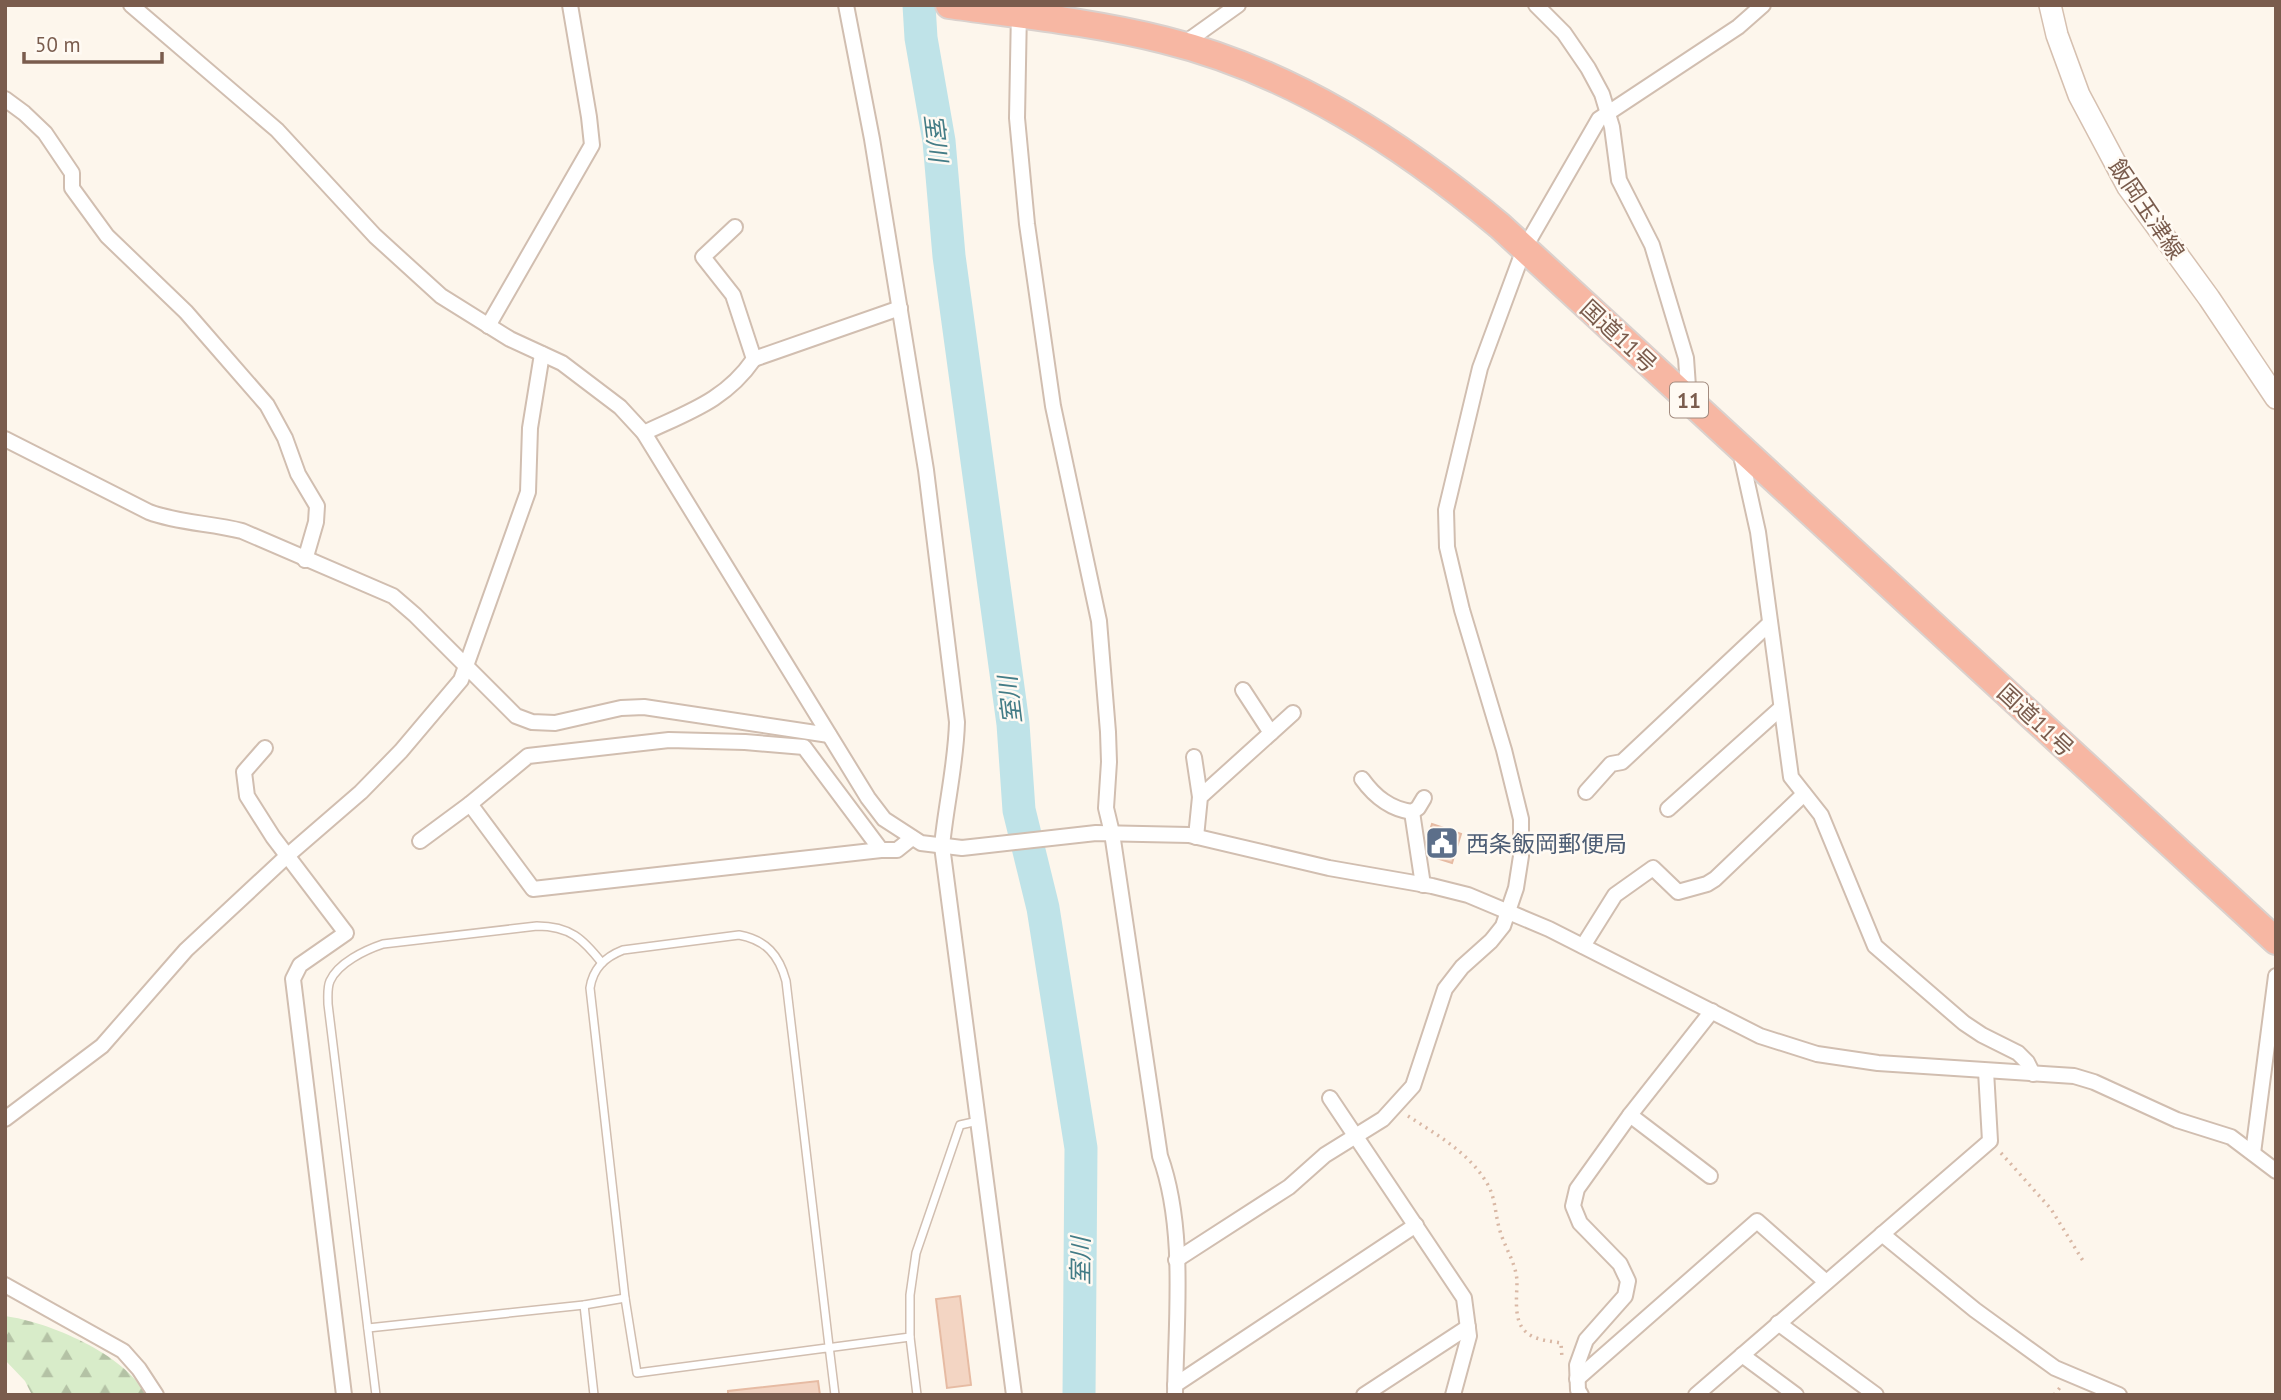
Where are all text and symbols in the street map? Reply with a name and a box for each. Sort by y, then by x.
scale bar [24,21,163,65]
text: 50 m [35,31,81,58]
water label: 室川 [918,112,955,167]
street label: 飯岡玉津線 [2103,153,2191,265]
street label: 国道11号 [1575,293,1663,379]
road number: 11 [1670,382,1708,418]
water label: 室川 [991,671,1028,726]
street label: 国道11号 [1992,677,2080,763]
public building icon: 西条飯岡郵便局 [1423,824,1461,862]
place label: 西条飯岡郵便局 [1466,829,1627,858]
water label: 室川 [1065,1234,1096,1285]

